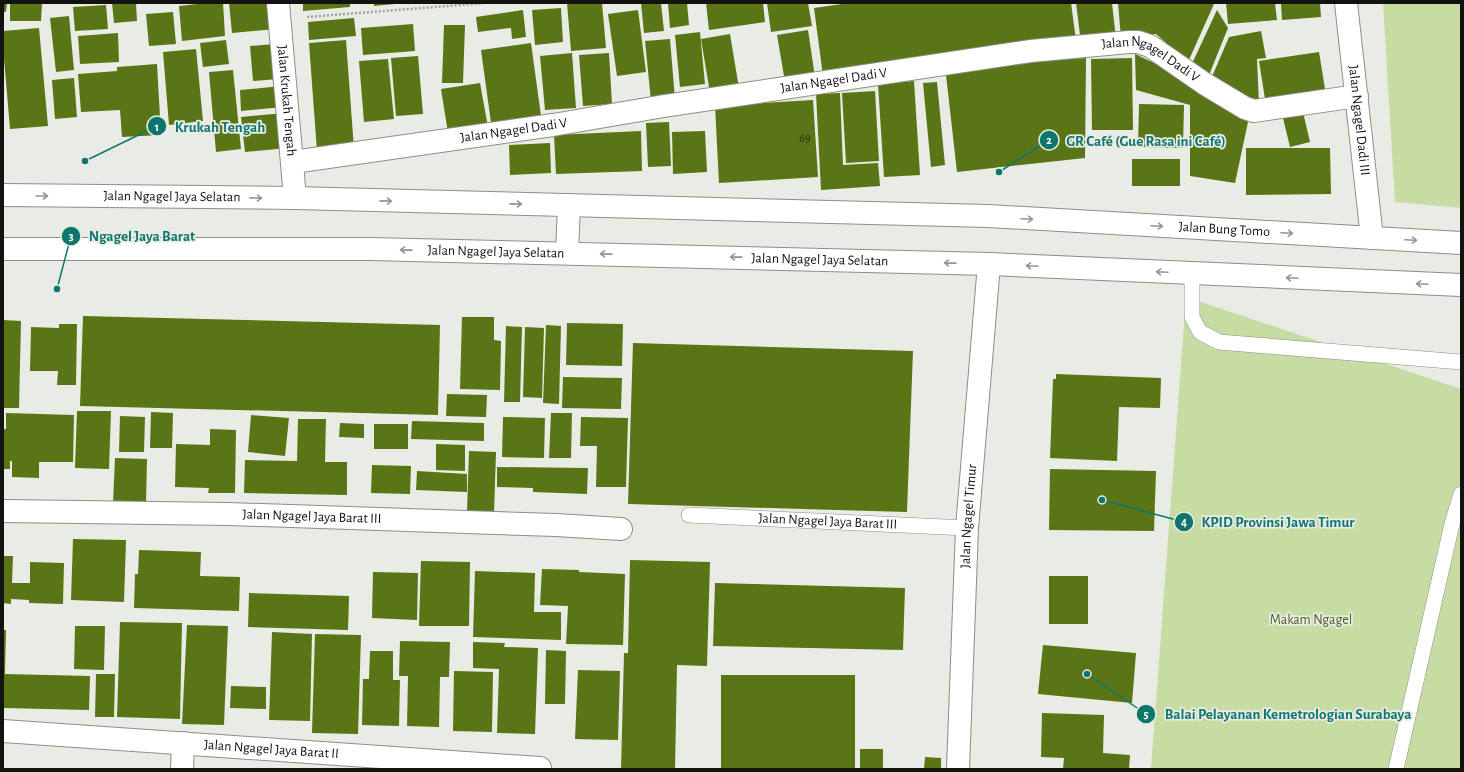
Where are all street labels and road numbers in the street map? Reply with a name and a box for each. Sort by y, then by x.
street label: Jalan Ngagel Dadi V [1101,35,1202,85]
street label: Jalan Krukah Tengah [275,45,298,157]
street label: Jalan Ngagel Dadi III [1346,64,1372,176]
street label: Jalan Ngagel Dadi V [780,66,888,95]
street label: Jalan Ngagel Dadi V [459,116,568,145]
street label: Jalan Ngagel Jaya Selatan [103,189,241,204]
street label: Jalan Bung Tomo [1178,220,1271,239]
street label: Jalan Ngagel Jaya Selatan [427,243,565,261]
street label: Jalan Ngagel Jaya Selatan [751,251,888,269]
street label: Jalan Ngagel Timur [959,463,979,569]
street label: Jalan Ngagel Jaya Barat III [242,507,382,526]
street label: Jalan Ngagel Jaya Barat III [758,511,898,532]
street label: Jalan Ngagel Jaya Barat II [203,738,339,761]

